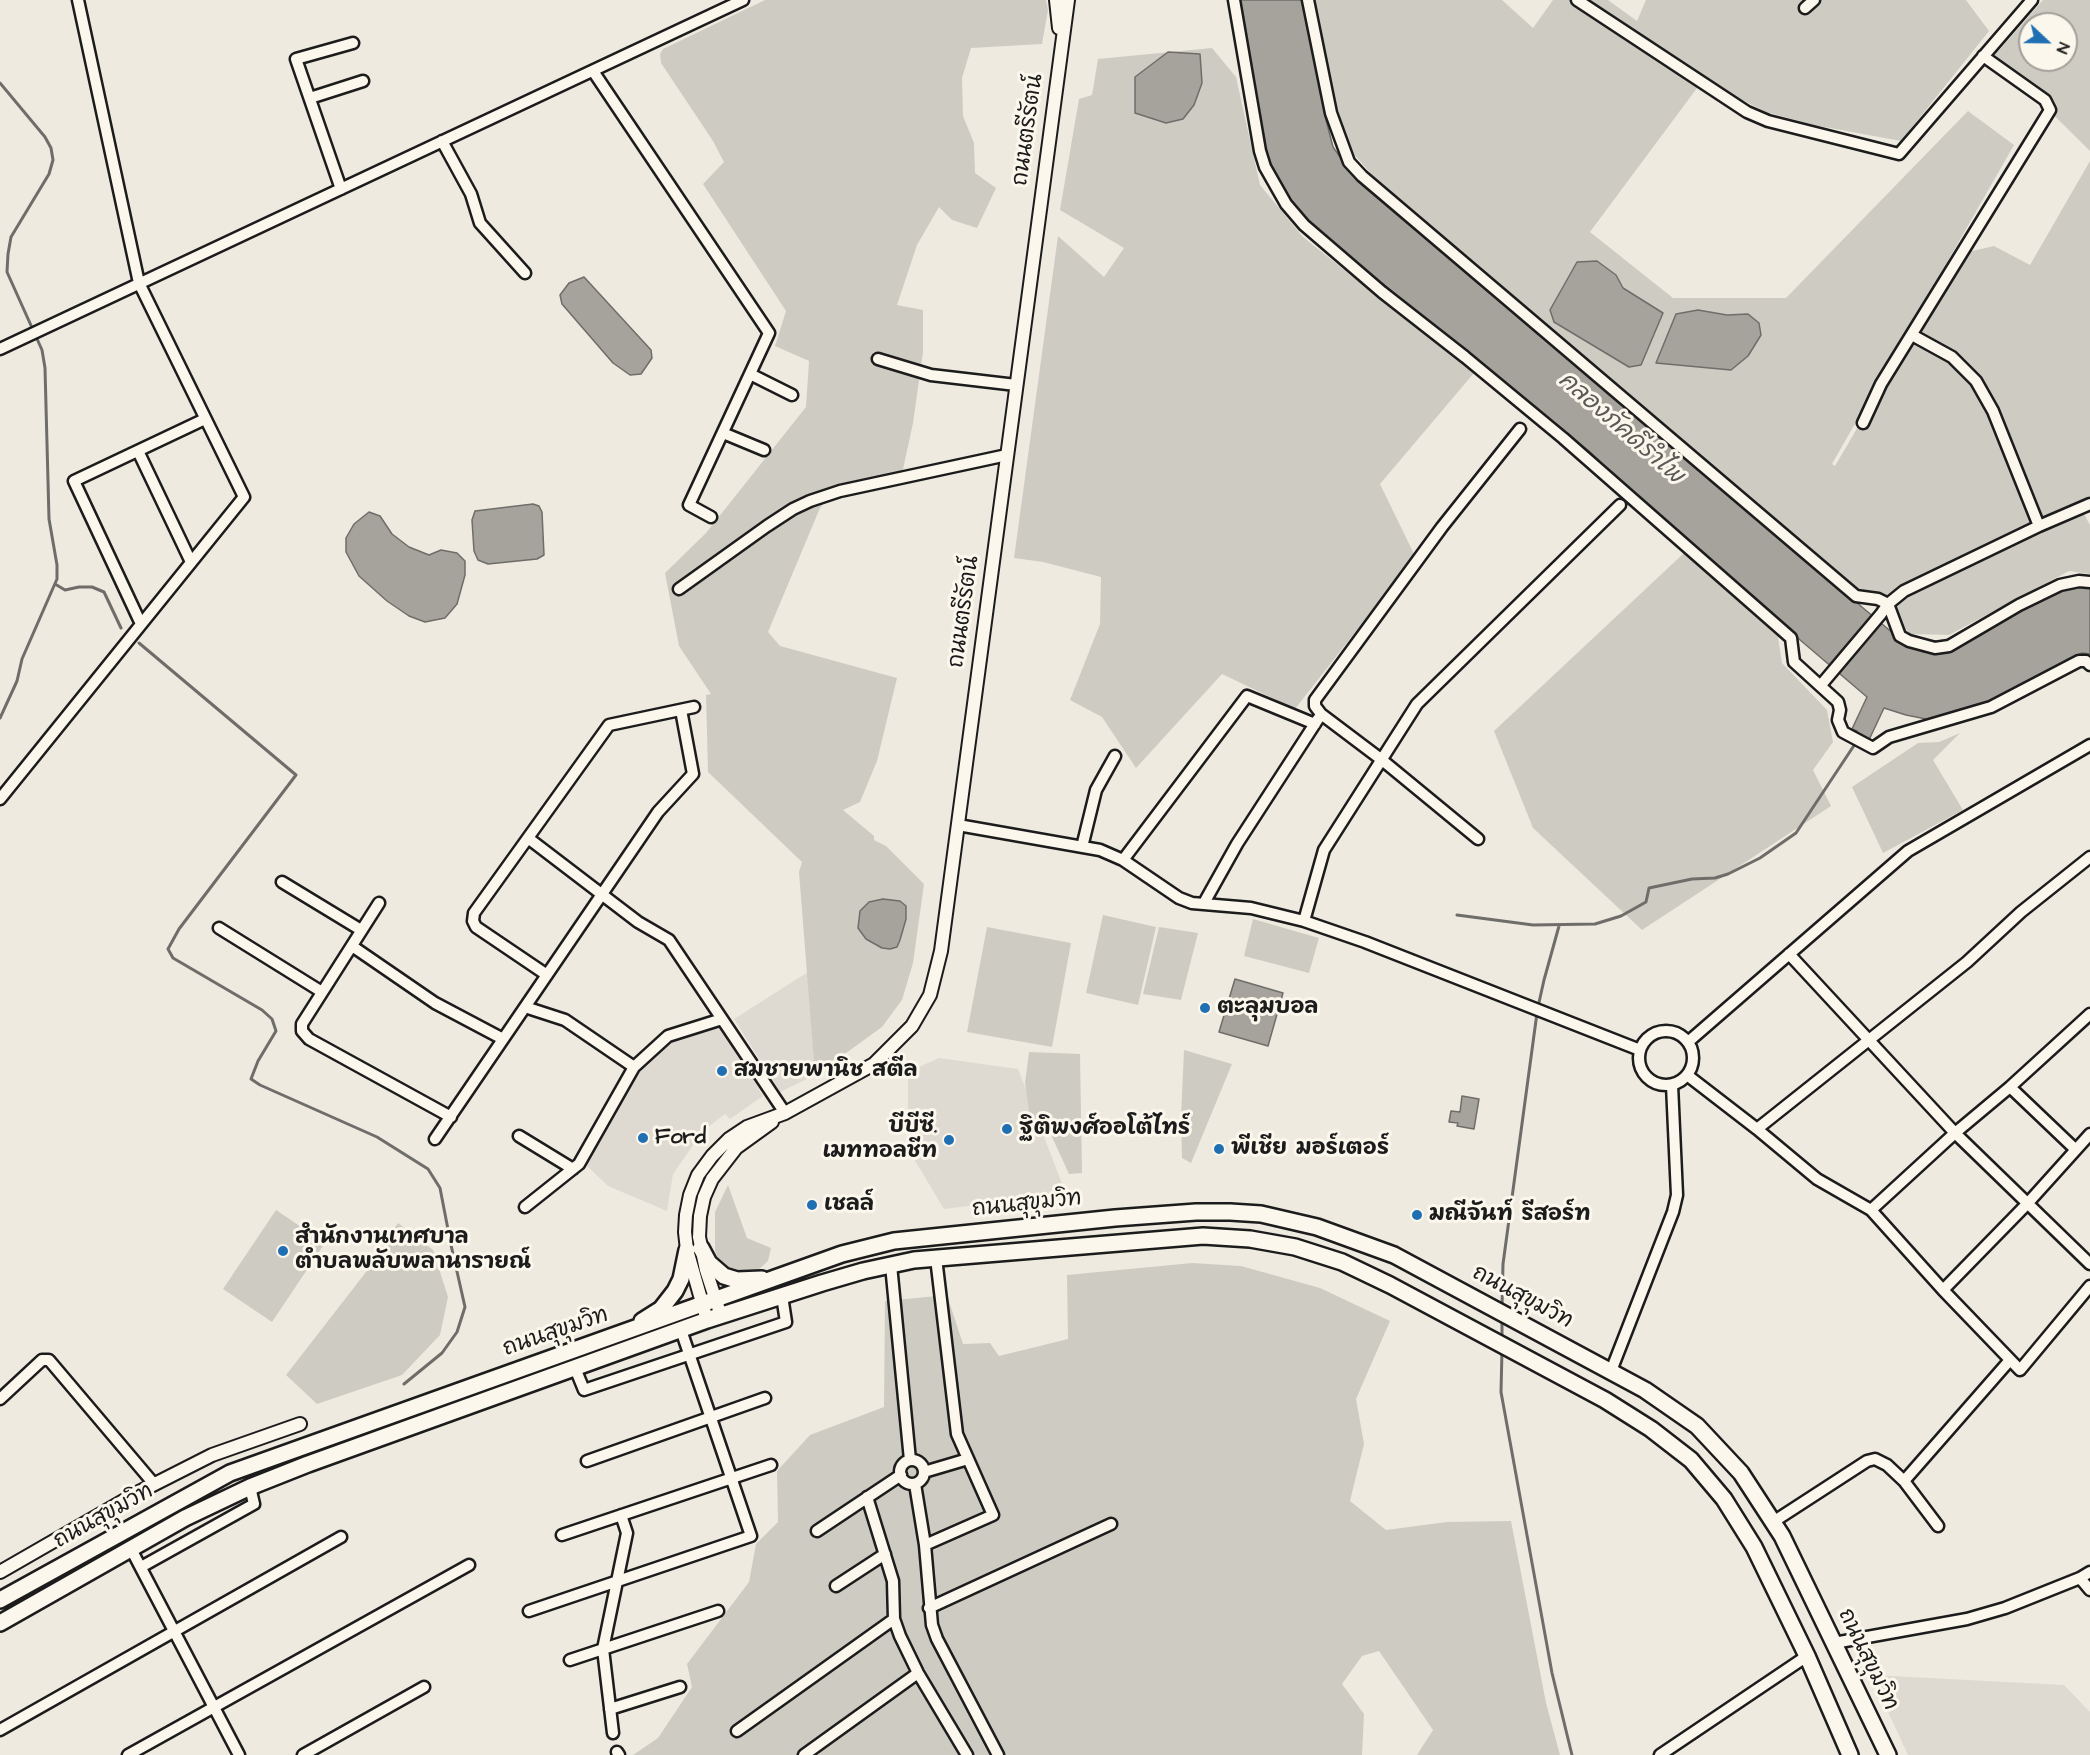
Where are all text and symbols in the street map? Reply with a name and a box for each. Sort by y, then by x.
north arrow [2018,12,2078,72]
text: N [2051,39,2075,57]
street label: ถนนตรีรัตน์ [1008,72,1050,188]
water label: คลองภัคดีรำไพ [1552,367,1688,491]
street label: ถนนตรีรัตน์ [944,554,986,670]
place label: ตะลุมบอล [1217,995,1318,1021]
marker: ตะลุมบอล [1198,1001,1212,1015]
place label: สมชายพานิช สตีล [734,1058,918,1084]
marker: สมชายพานิช สตีล [715,1064,729,1078]
place label: บีบีซี. เมททอลชีท [823,1114,937,1166]
place label: ฐิติพงศ์ออโต้ไทร์ [1019,1116,1190,1142]
marker: ฐิติพงศ์ออโต้ไทร์ [1000,1122,1014,1136]
place label: Ford [655,1125,706,1151]
marker: Ford [636,1131,650,1145]
marker: บีบีซี. เมททอลชีท [942,1133,956,1147]
place label: พีเชีย มอร์เตอร์ [1231,1136,1389,1162]
marker: พีเชีย มอร์เตอร์ [1212,1142,1226,1156]
street label: ถนนสุขุมวิท [971,1186,1083,1224]
place label: เชลล์ [824,1192,874,1218]
marker: เชลล์ [805,1198,819,1212]
place label: มณีจันท์ รีสอร์ท [1429,1202,1591,1228]
marker: มณีจันท์ รีสอร์ท [1410,1208,1424,1222]
place label: สำนักงานเทศบาล ตำบลพลับพลานารายณ์ [295,1225,531,1276]
marker: สำนักงานเทศบาล ตำบลพลับพลานารายณ์ [276,1244,290,1258]
street label: ถนนสุขุมวิท [1467,1261,1577,1335]
street label: ถนนสุขุมวิท [500,1303,612,1363]
street label: ถนนสุขุมวิท [50,1479,158,1555]
street label: ถนนสุขุมวิท [1831,1605,1903,1715]

